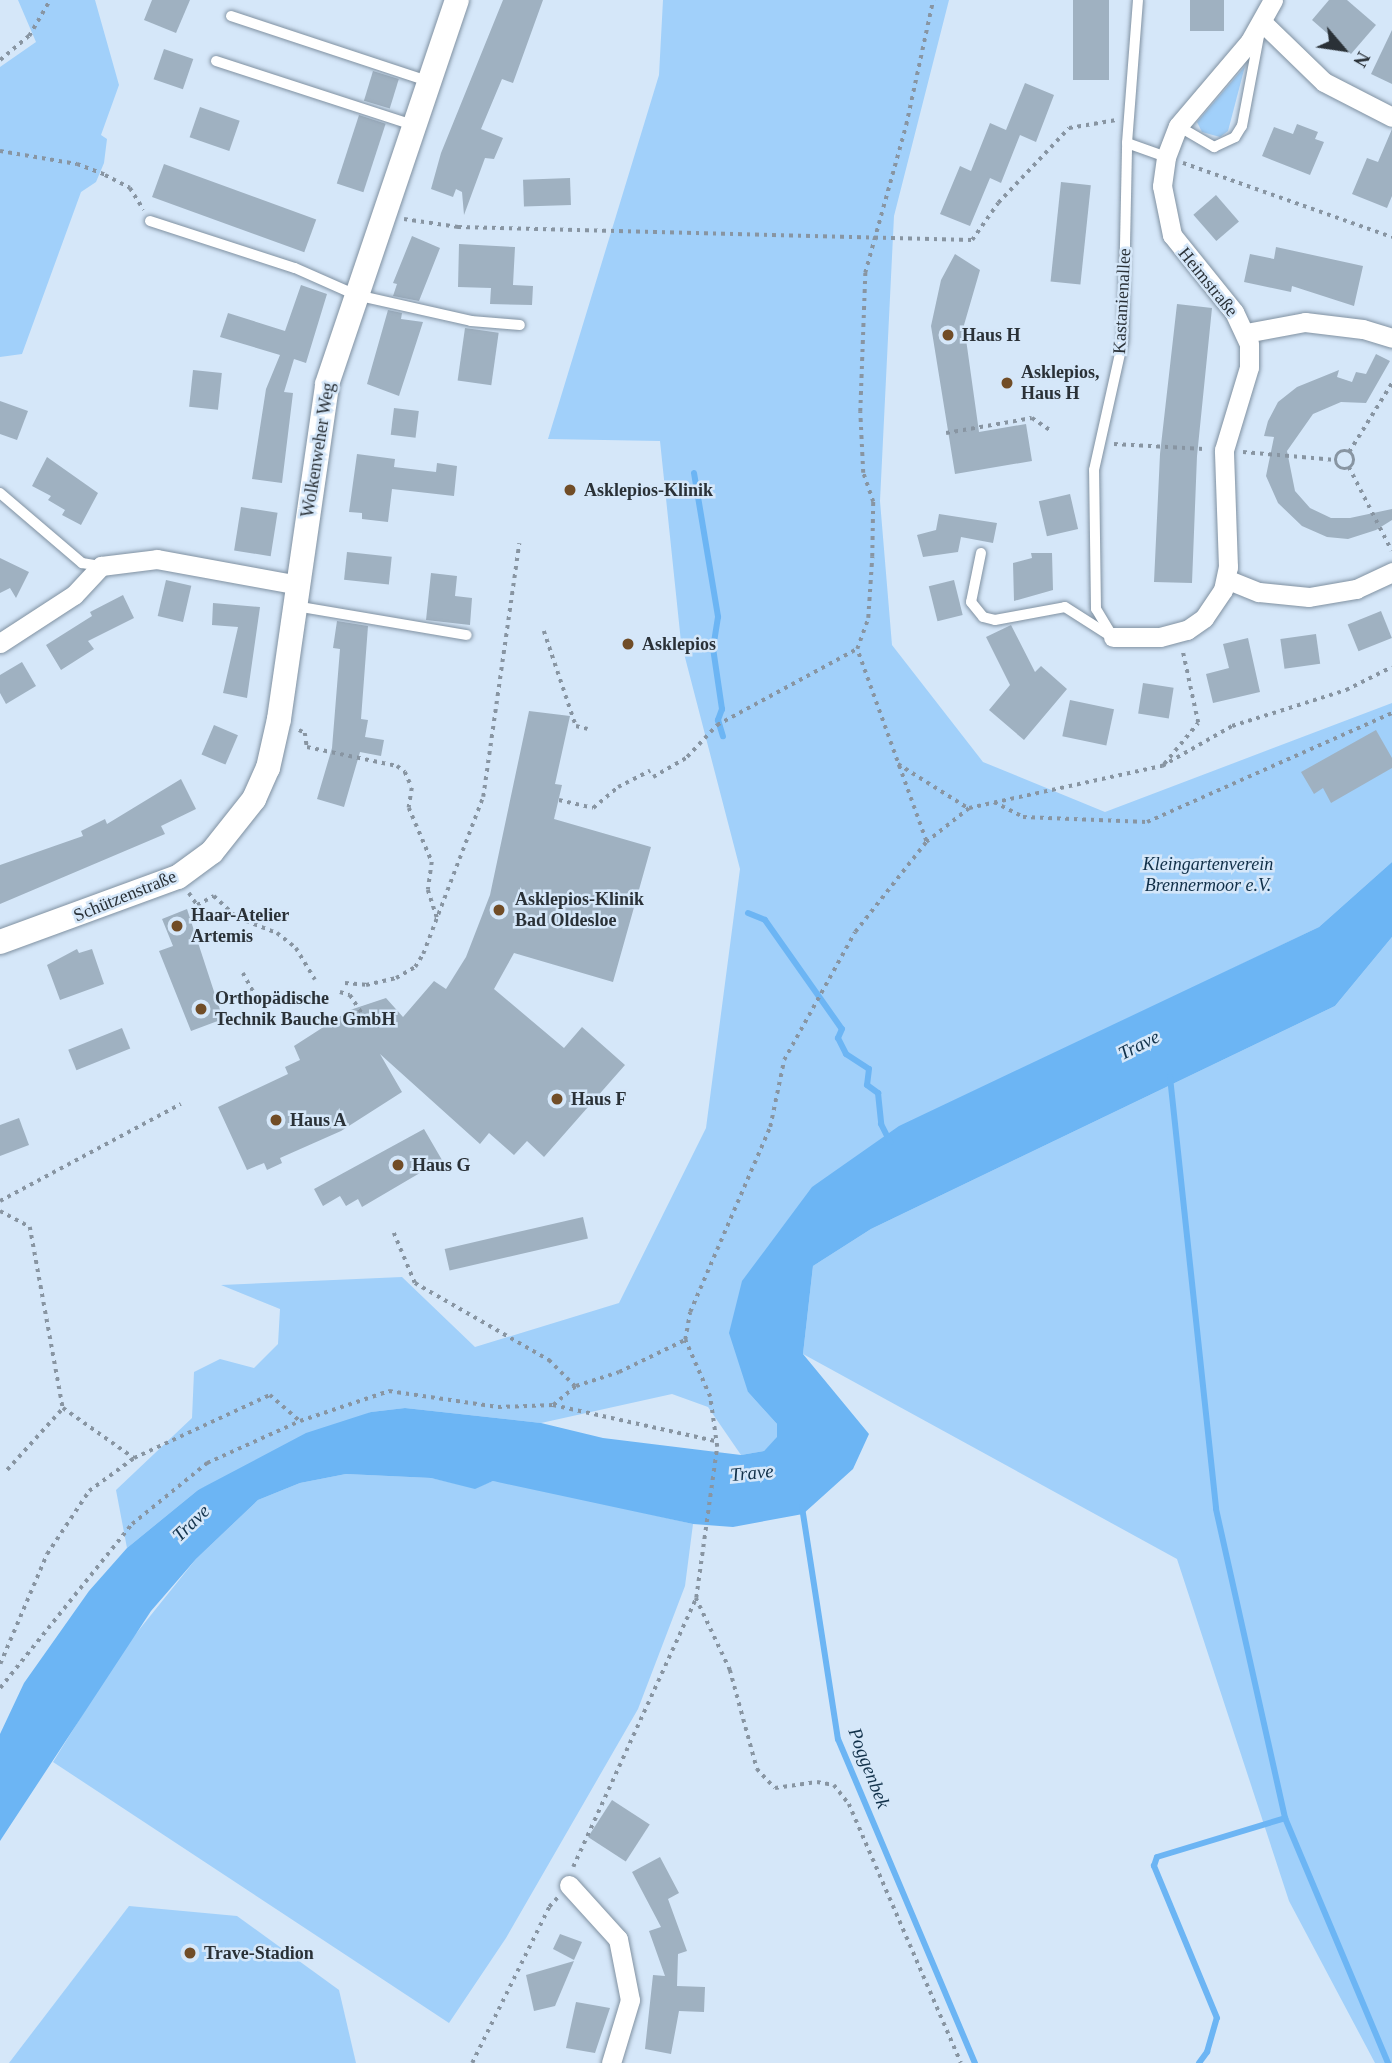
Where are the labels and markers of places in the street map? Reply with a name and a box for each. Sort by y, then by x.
place label: Haus H [962,324,1021,346]
marker: Haus H [940,327,956,343]
place label: Asklepios, Haus H [1021,362,1100,404]
marker: Asklepios, Haus H [999,375,1015,391]
place label: Asklepios-Klinik [584,479,713,501]
marker: Asklepios-Klinik [562,482,578,498]
place label: Asklepios [642,633,716,655]
marker: Asklepios [620,636,636,652]
place label: Asklepios-Klinik Bad Oldesloe [515,889,644,932]
marker: Asklepios-Klinik Bad Oldesloe [489,900,509,920]
place label: Haar-Atelier Artemis [191,905,289,948]
marker: Haar-Atelier Artemis [169,918,185,934]
place label: Orthopädische Technik Bauche GmbH [215,988,395,1030]
marker: Orthopädische Technik Bauche GmbH [193,1001,209,1017]
place label: Haus F [571,1088,627,1110]
marker: Haus F [549,1091,565,1107]
place label: Haus A [290,1109,348,1131]
marker: Haus A [268,1112,284,1128]
place label: Haus G [412,1154,471,1176]
marker: Haus G [390,1157,406,1173]
place label: Trave-Stadion [204,1942,314,1964]
marker: Trave-Stadion [182,1945,198,1961]

